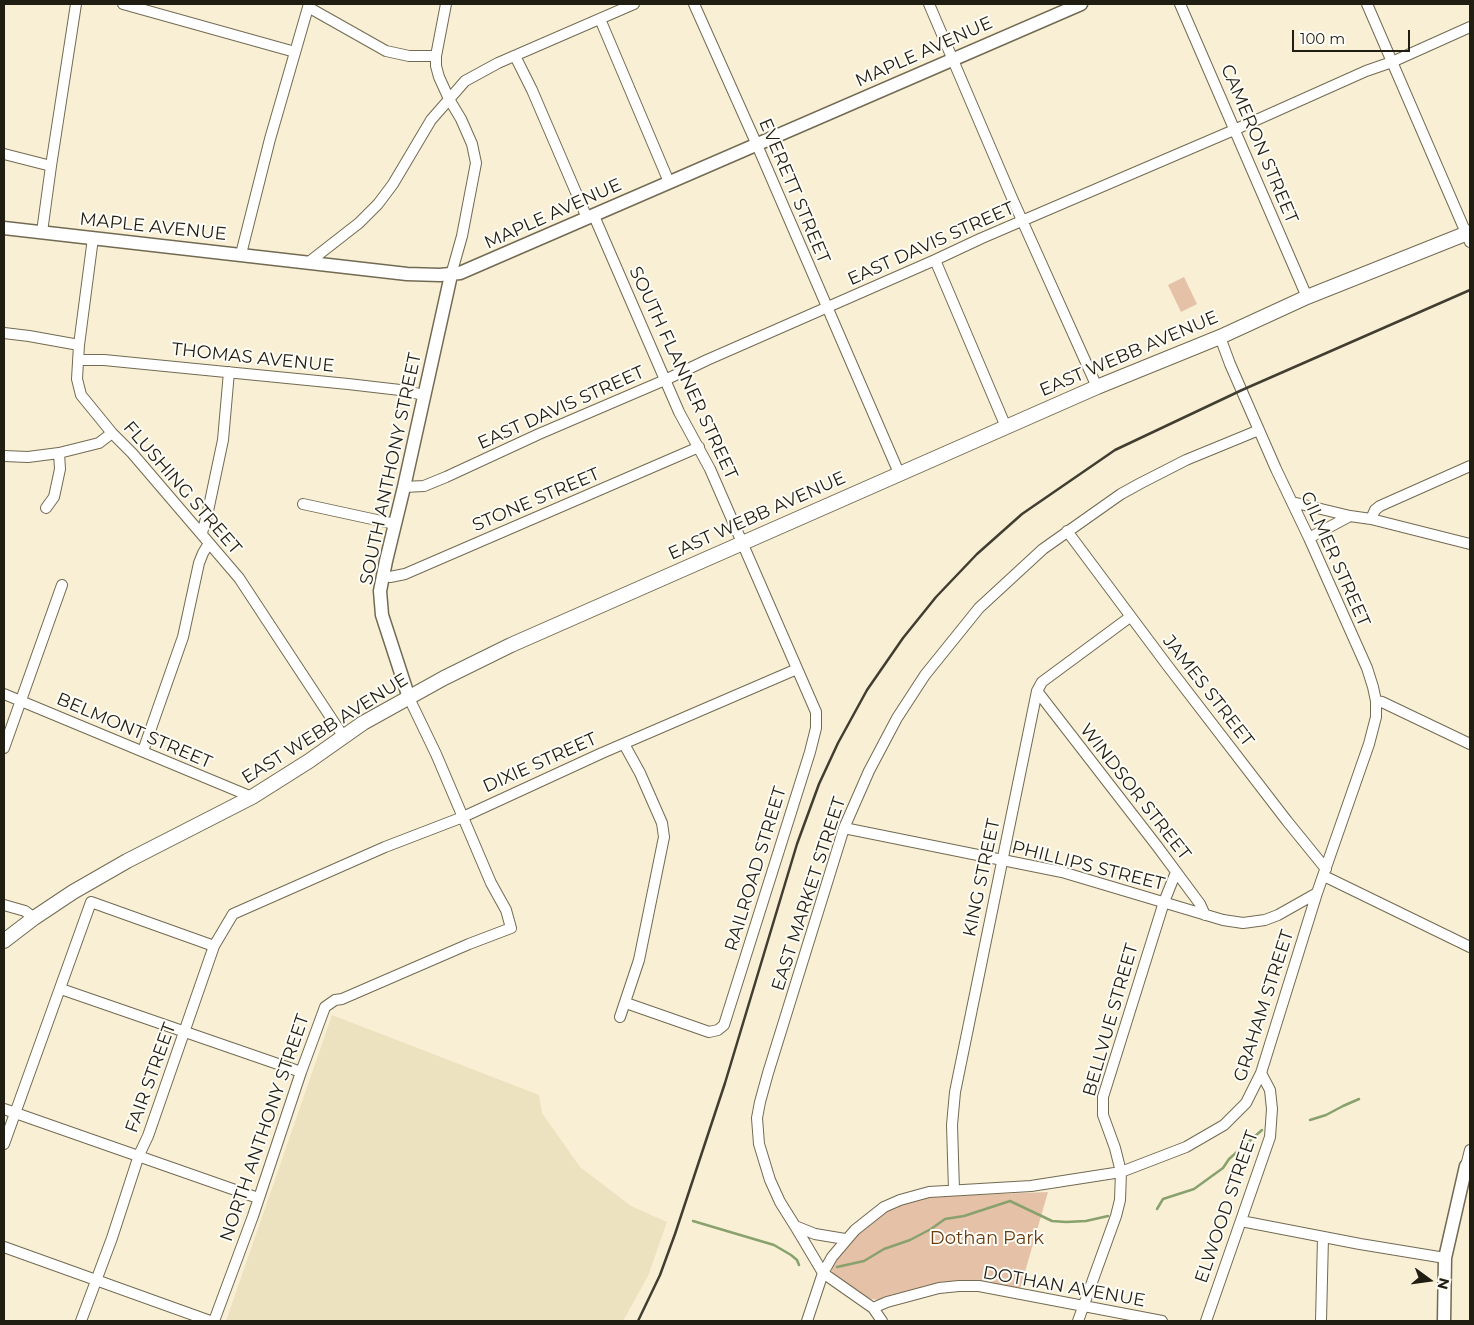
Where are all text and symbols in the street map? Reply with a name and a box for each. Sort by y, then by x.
street label: MAPLE AVENUE [852,12,996,92]
scale bar [1294,20,1412,52]
text: 100 m [1300,29,1345,48]
street label: CAMERON STREET [1216,61,1302,227]
street label: EVERETT STREET [754,115,834,267]
street label: MAPLE AVENUE [481,174,625,254]
street label: EAST DAVIS STREET [844,198,1018,290]
street label: MAPLE AVENUE [78,209,228,245]
street label: SOUTH FLANNER STREET [624,263,742,483]
street label: EAST WEBB AVENUE [1036,307,1222,401]
street label: THOMAS AVENUE [171,339,335,377]
street label: SOUTH ANTHONY STREET [356,351,426,587]
street label: EAST DAVIS STREET [474,362,648,454]
street label: FLUSHING STREET [118,417,246,559]
street label: STONE STREET [469,463,603,537]
street label: EAST WEBB AVENUE [665,467,849,565]
street label: GILMER STREET [1296,488,1374,630]
street label: JAMES STREET [1158,631,1258,751]
street label: EAST WEBB AVENUE [238,669,412,789]
street label: BELMONT STREET [53,688,215,774]
street label: WINDSOR STREET [1075,719,1195,865]
street label: DIXIE STREET [480,728,600,798]
street label: RAILROAD STREET [721,784,791,954]
street label: EAST MARKET STREET [767,794,851,994]
street label: KING STREET [959,817,1005,939]
street label: PHILLIPS STREET [1009,837,1167,895]
street label: GRAHAM STREET [1229,928,1299,1084]
street label: BELLVUE STREET [1079,941,1143,1099]
street label: NORTH ANTHONY STREET [216,1011,314,1245]
street label: FAIR STREET [121,1020,181,1136]
street label: ELWOOD STREET [1191,1128,1263,1286]
park label: Dothan Park [930,1228,1044,1250]
north arrow [1404,1255,1454,1305]
street label: DOTHAN AVENUE [981,1262,1147,1312]
text: N [1433,1276,1454,1291]

